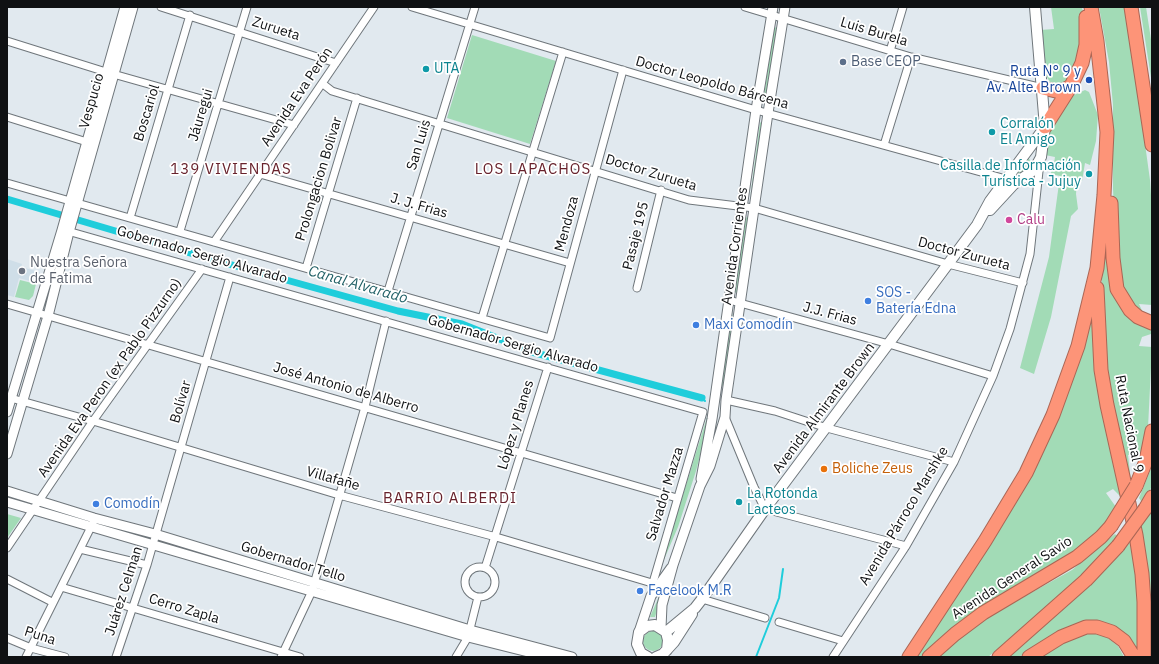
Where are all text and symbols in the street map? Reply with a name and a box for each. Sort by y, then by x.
street label: Zurueta [250,13,302,45]
street label: Luis Burela [838,14,910,50]
street label: Avenida Eva Perón [258,44,336,150]
street label: Doctor Leopoldo Bárcena [633,53,791,113]
place label: Base CEOP [851,54,921,70]
marker: Base CEOP [838,57,848,67]
place label: UTA [434,61,460,77]
marker: UTA [421,64,431,74]
place label: Ruta N° 9 y Av. Alte. Brown [986,64,1081,96]
street label: Vespucio [76,71,108,131]
marker: Ruta N° 9 y Av. Alte. Brown [1084,75,1094,85]
street label: Boscariol [130,83,164,143]
street label: Jáuregui [185,87,217,143]
street label: Prolongacion Bolivar [292,115,346,243]
place label: Corralón El Amigo [1000,116,1055,148]
street label: San Luis [403,118,435,172]
marker: Corralón El Amigo [987,127,997,137]
street label: Doctor Zurueta [603,151,699,195]
place label: Casilla de Información Turística - Jujuy [940,158,1081,190]
district label: 139 VIVIENDAS [170,161,292,179]
district label: LOS LAPACHOS [475,161,591,179]
marker: Casilla de Información Turística - Jujuy [1084,169,1094,179]
street label: Avenida Corrientes [718,186,752,306]
street label: J. J. Frias [389,190,449,222]
street label: Mendoza [552,194,582,254]
street label: Pasaje 195 [619,200,653,272]
place label: Calu [1017,212,1045,228]
marker: Calu [1004,215,1014,225]
street label: Gobernador Sergio Alvarado [115,223,289,287]
street label: Doctor Zurueta [916,234,1012,274]
place label: Nuestra Señora de Fatima [30,255,127,288]
water label: Canal Alvarado [306,262,410,308]
marker: Nuestra Señora de Fatima [17,266,27,276]
street label: Avenida Eva Peron (ex Pablo Pizzurno) [34,275,186,481]
place label: SOS - Batería Edna [876,285,956,318]
marker: SOS - Batería Edna [863,296,873,306]
street label: J.J. Frias [801,299,859,329]
street label: Gobernador Sergio Alvarado [426,312,600,376]
place label: Maxi Comodín [704,317,793,333]
marker: Maxi Comodín [691,320,701,330]
street label: Avenida Almirante Brown [769,339,879,477]
street label: José Antonio de Alberro [271,359,421,417]
street label: Ruta Nacional 9 [1111,374,1147,474]
street label: López y Planes [494,378,538,472]
street label: Bolívar [167,379,195,425]
street label: Avenida Párroco Marshke [856,444,952,588]
street label: Salvador Mazza [643,445,687,543]
place label: Boliche Zeus [832,461,913,477]
street label: Villafañe [304,463,362,495]
marker: Boliche Zeus [819,464,829,474]
place label: La Rotonda Lacteos [747,486,818,518]
district label: BARRIO ALBERDI [383,490,517,508]
place label: Comodín [104,496,160,512]
marker: La Rotonda Lacteos [734,497,744,507]
marker: Comodín [91,499,101,509]
street label: Avenida General Savio [949,533,1075,623]
street label: Gobernador Tello [239,538,347,586]
street label: Juárez Celman [102,544,146,638]
place label: Facelook M.R [648,583,732,599]
marker: Facelook M.R [635,586,645,596]
street label: Cerro Zapla [147,590,221,628]
street label: Puna [22,623,58,649]

